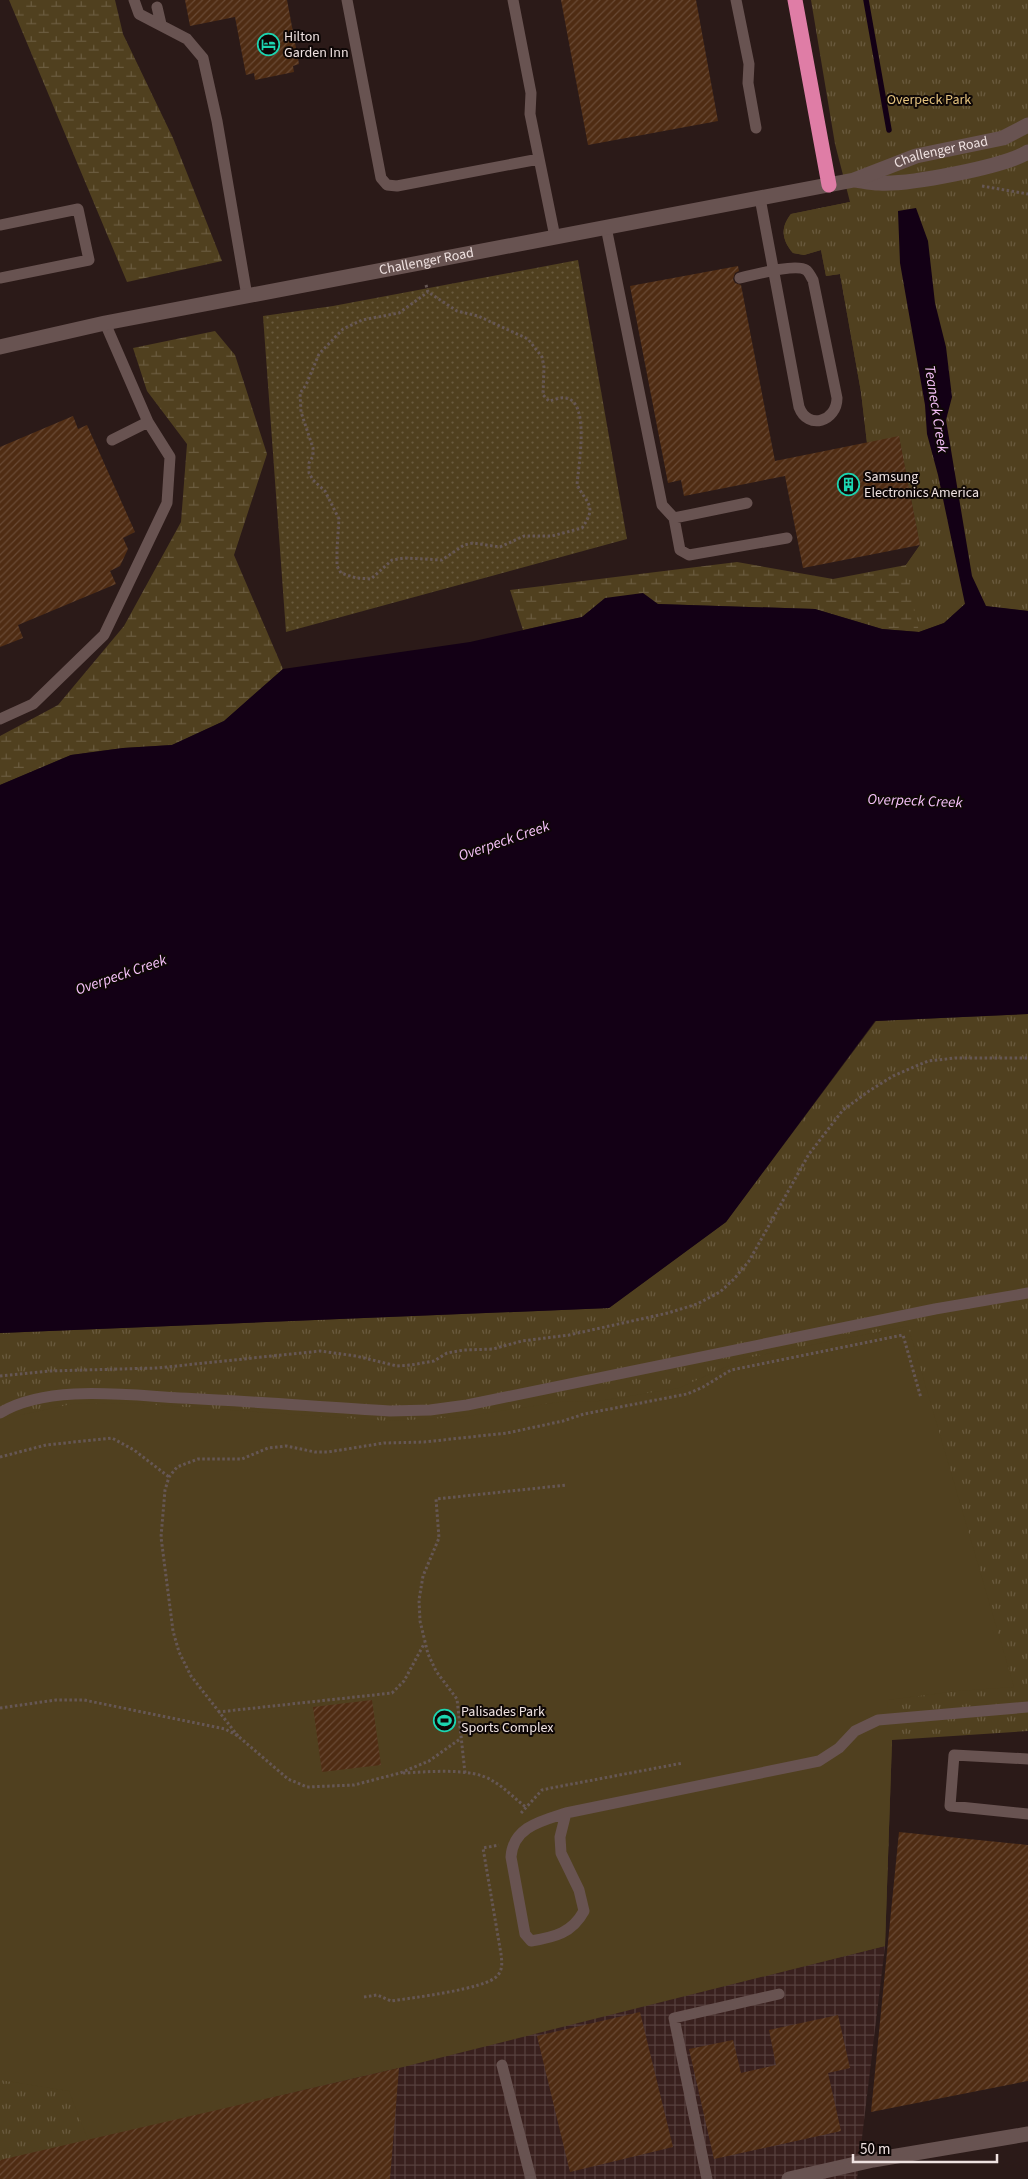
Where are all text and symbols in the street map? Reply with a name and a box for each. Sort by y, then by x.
place label: Hilton Garden Inn [284,27,349,63]
hotel icon: Hilton Garden Inn [256,33,280,57]
park label: Overpeck Park [887,90,971,110]
street label: Challenger Road [891,131,990,174]
street label: Challenger Road [377,243,476,280]
water label: Teaneck Creek [919,364,953,455]
place label: Samsung Electronics America [864,467,979,503]
building icon: Samsung Electronics America [836,473,860,497]
water label: Overpeck Creek [867,789,964,813]
water label: Overpeck Creek [456,815,553,866]
water label: Overpeck Creek [73,949,170,1000]
place label: Palisades Park Sports Complex [461,1702,554,1738]
sports icon: Palisades Park Sports Complex [433,1708,457,1732]
scale bar [853,2132,997,2164]
text: 50 m [860,2139,890,2160]

